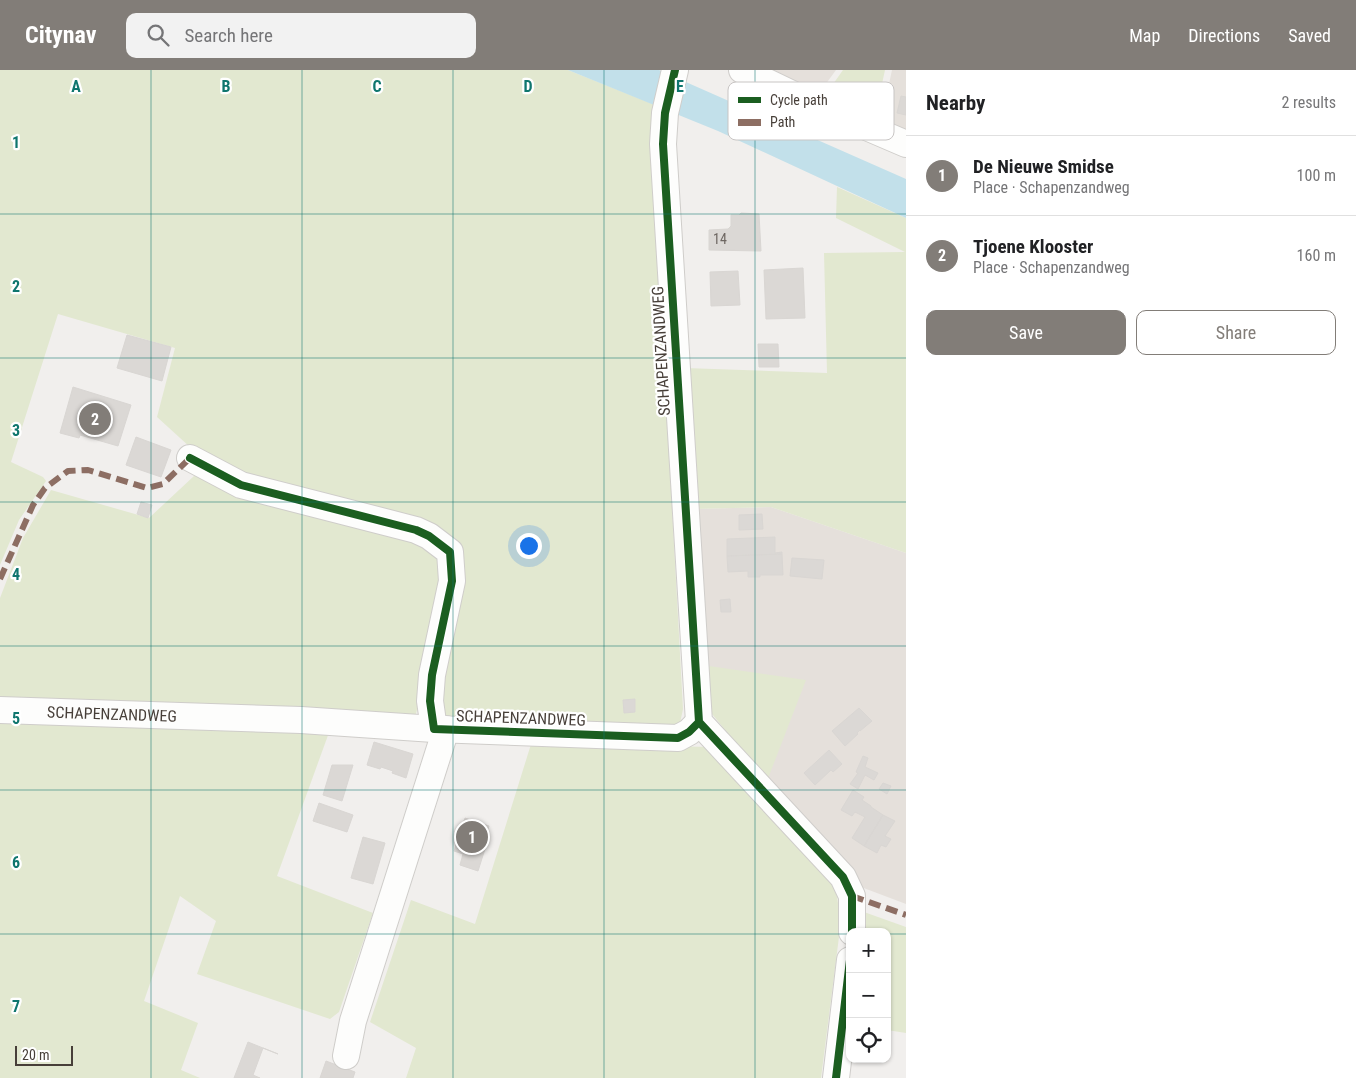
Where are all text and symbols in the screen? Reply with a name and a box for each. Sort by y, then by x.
search box [126,13,476,58]
text: Citynav [25,21,96,49]
icon: search [144,21,172,49]
text: Search here [184,24,273,47]
text: Map [1129,25,1160,46]
text: Directions [1188,25,1260,46]
text: Saved [1288,25,1331,46]
text: A [71,77,81,96]
text: B [222,77,231,96]
text: C [372,77,382,96]
text: D [523,77,533,96]
text: E [676,77,684,96]
legend [728,82,894,140]
text: Nearby [926,91,985,115]
text: Cycle path [770,92,828,108]
text: 2 results [1281,93,1336,112]
text: Path [770,114,795,130]
text: 1 [12,133,20,152]
text: De Nieuwe Smidse [973,155,1114,178]
text: 1 [938,166,946,185]
text: 100 m [1297,166,1336,185]
text: Place · Schapenzandweg [973,178,1130,197]
house number: 14 [713,231,727,247]
text: Tjoene Klooster [973,235,1093,258]
text: 2 [938,246,946,265]
text: 160 m [1297,246,1336,265]
text: Place · Schapenzandweg [973,258,1130,277]
text: 2 [12,277,20,296]
street label: SCHAPENZANDWEG [648,286,674,416]
button: Save [926,310,1126,355]
button: Share [1136,310,1336,355]
pin: 2 [79,400,111,438]
text: 3 [12,421,20,440]
your location [516,533,542,559]
text: 4 [12,565,20,584]
street label: SCHAPENZANDWEG [47,702,177,725]
street label: SCHAPENZANDWEG [456,706,586,730]
text: 5 [12,709,20,728]
pin: 1 [456,818,488,856]
text: 6 [12,853,20,872]
map controls [846,928,891,1063]
button: + [846,928,891,973]
button: − [846,973,891,1018]
text: 7 [12,997,20,1016]
button: locate [846,1018,891,1063]
scale bar [15,1043,72,1066]
text: 20 m [22,1047,50,1063]

